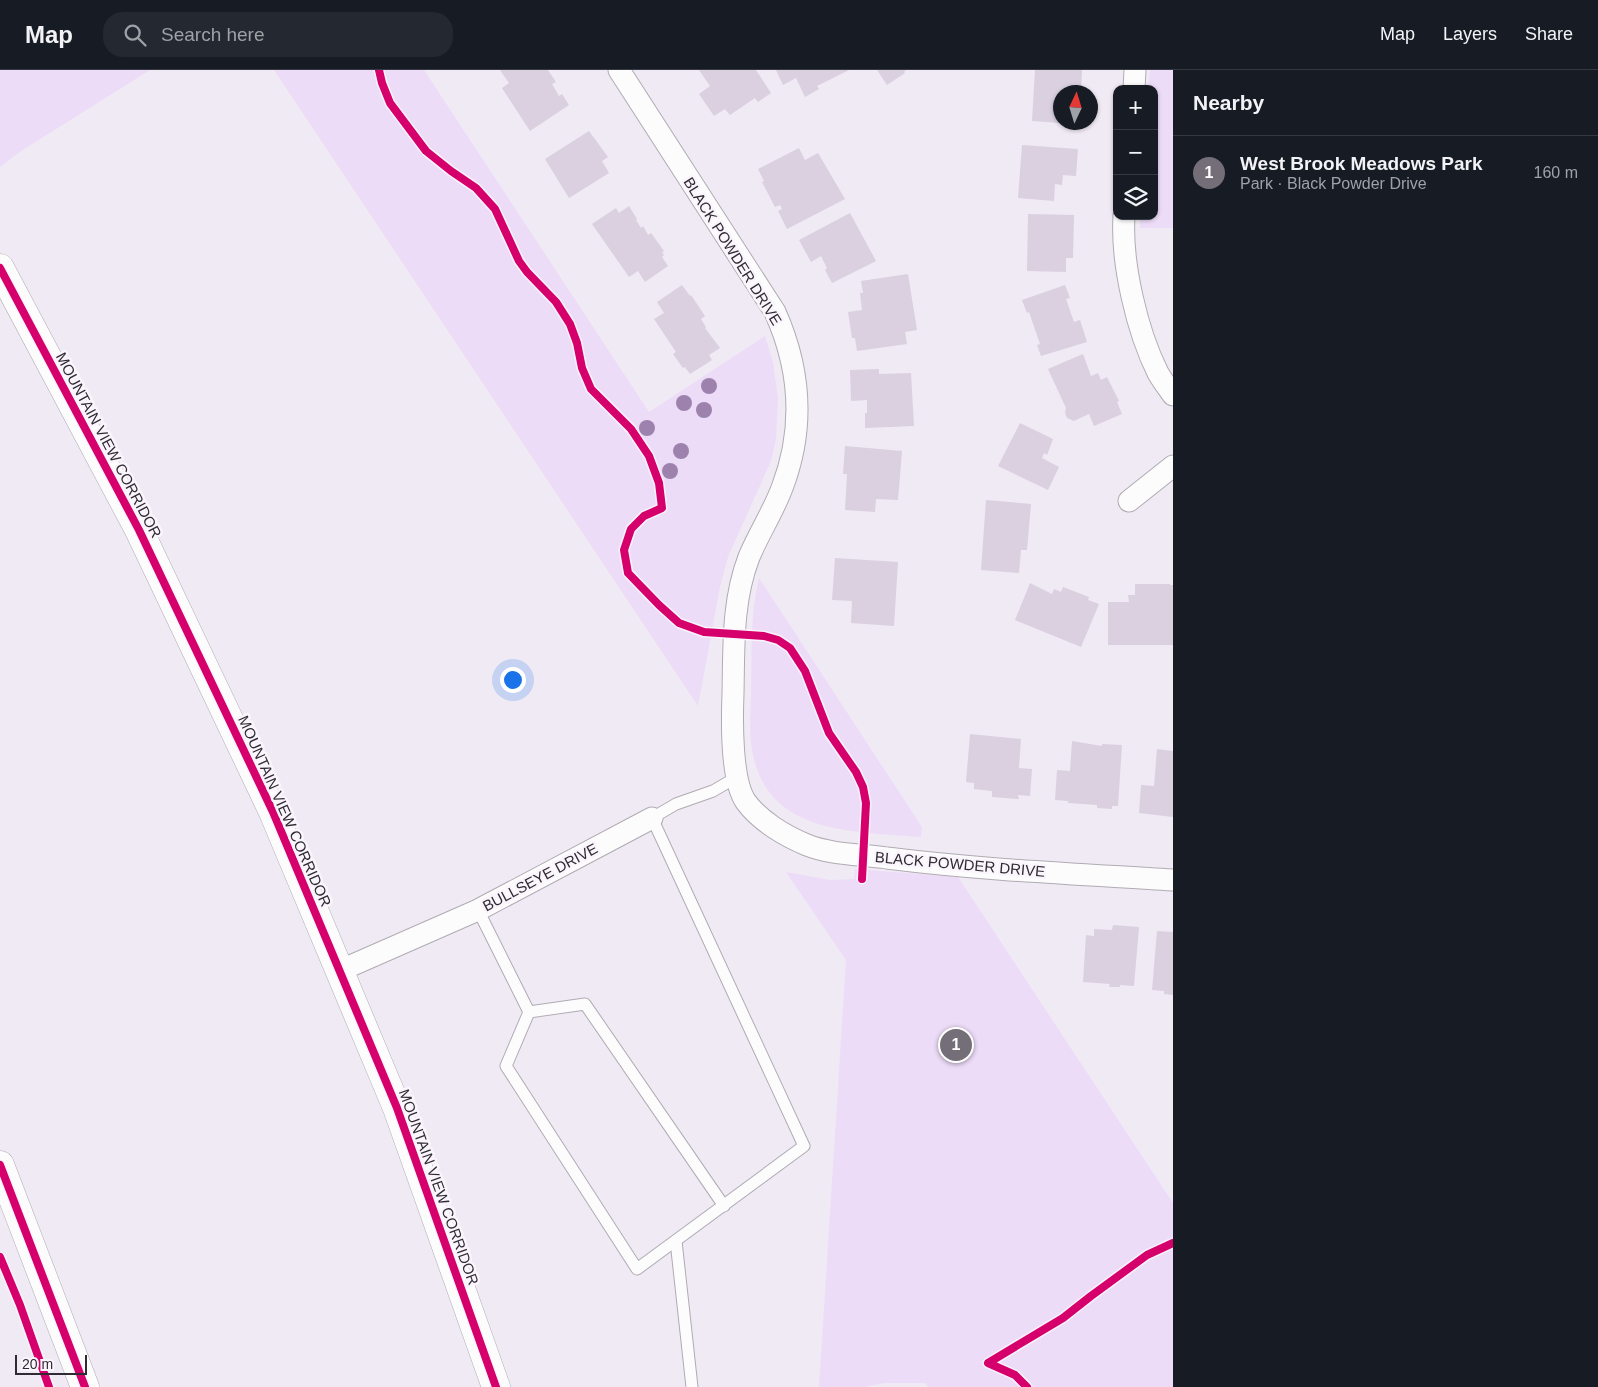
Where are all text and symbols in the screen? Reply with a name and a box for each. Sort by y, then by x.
search box [103,12,453,57]
text: Map [25,21,73,48]
icon: search [121,21,149,49]
text: Search here [161,24,265,45]
text: Map [1380,24,1415,44]
text: Layers [1443,24,1497,44]
text: Share [1525,24,1573,44]
north arrow [1053,85,1098,130]
map controls [1113,85,1158,220]
button: + [1113,85,1158,130]
text: Nearby [1193,91,1264,114]
button: − [1113,130,1158,175]
text: West Brook Meadows Park [1240,153,1483,174]
text: 1 [1205,164,1213,181]
text: 160 m [1534,164,1578,181]
street label: BLACK POWDER DRIVE [681,174,785,328]
button: layers [1113,175,1158,220]
text: Park · Black Powder Drive [1240,175,1427,192]
street label: MOUNTAIN VIEW CORRIDOR [53,350,165,541]
your location [500,667,526,693]
street label: MOUNTAIN VIEW CORRIDOR [235,713,335,909]
street label: BULLSEYE DRIVE [480,840,600,914]
street label: BLACK POWDER DRIVE [874,848,1046,880]
pin: 1 [940,1026,972,1064]
street label: MOUNTAIN VIEW CORRIDOR [396,1087,482,1287]
scale bar [15,1352,88,1375]
text: 20 m [22,1356,53,1372]

